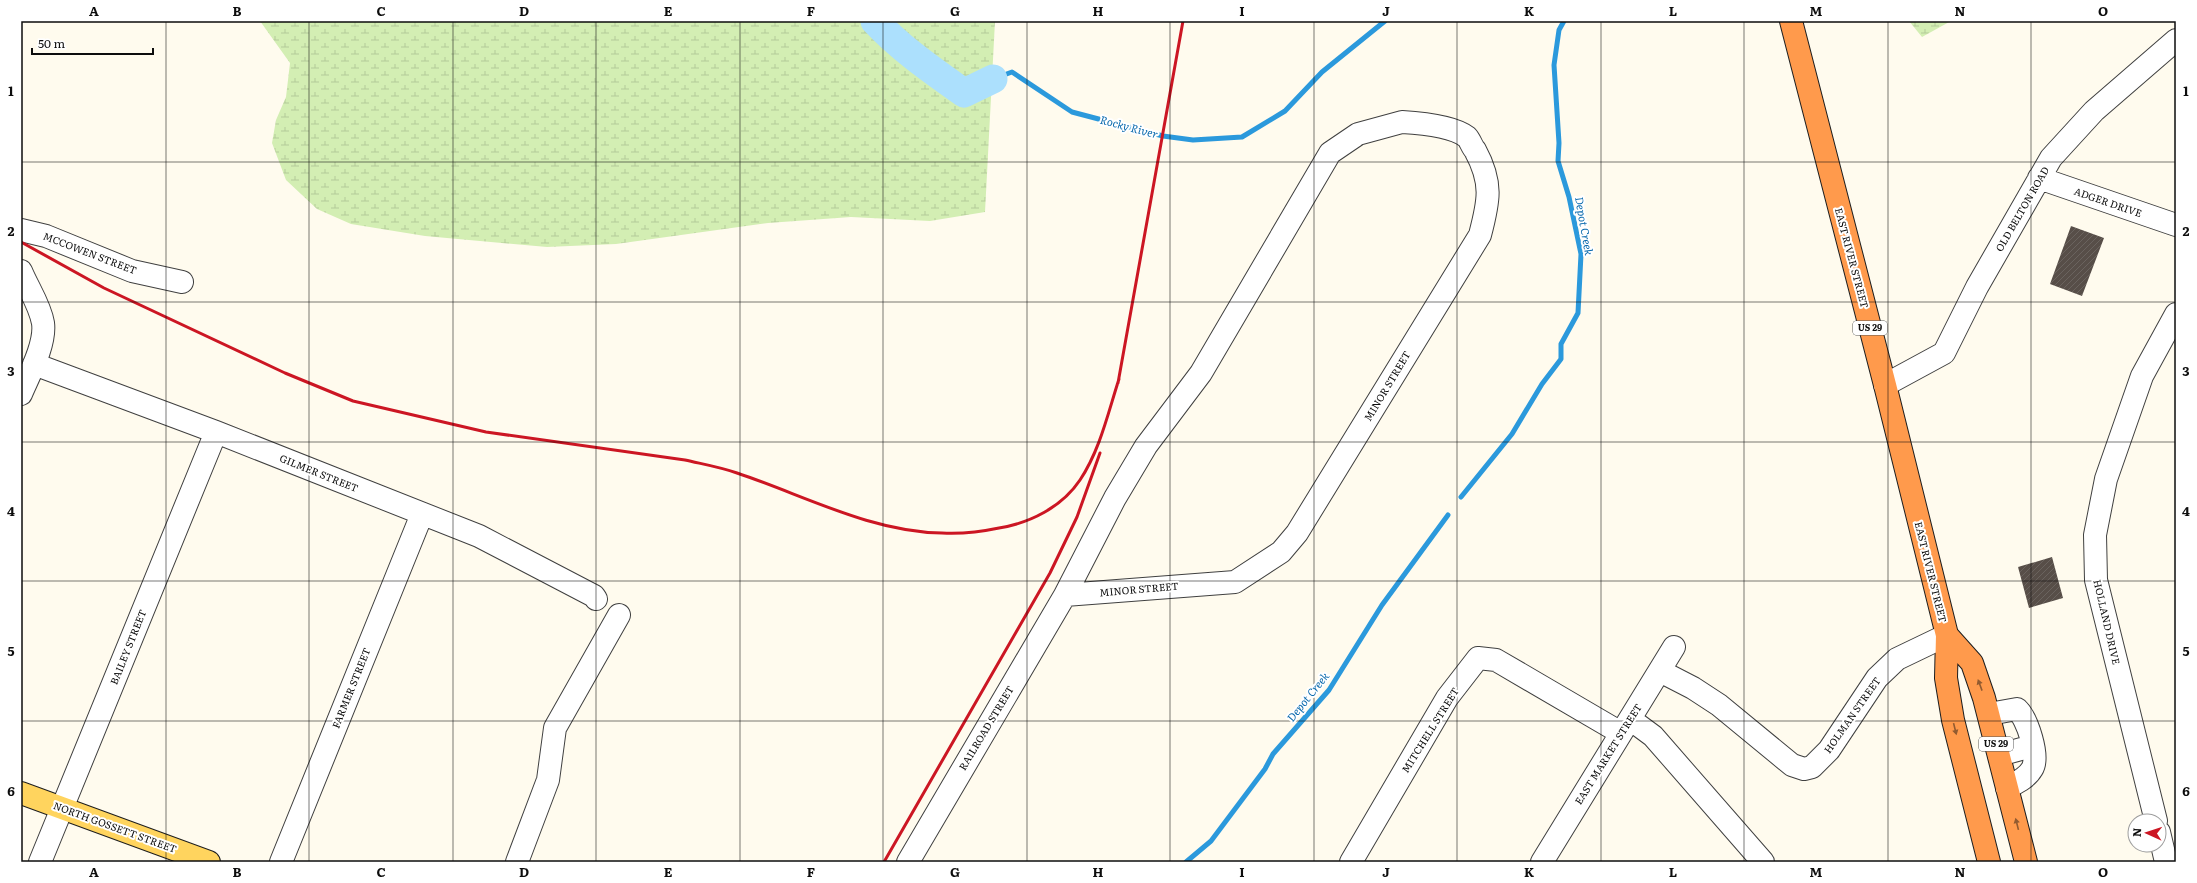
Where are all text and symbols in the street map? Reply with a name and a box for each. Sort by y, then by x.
text: A [89,1,99,20]
text: B [233,1,242,20]
text: C [376,1,386,20]
text: D [519,1,529,20]
text: E [664,1,673,20]
text: F [807,1,815,20]
text: G [950,1,960,20]
text: H [1093,1,1104,20]
text: I [1239,1,1245,20]
text: J [1382,1,1390,20]
text: K [1524,1,1535,20]
text: L [1669,1,1677,20]
text: M [1810,1,1823,20]
text: N [1955,1,1966,20]
text: O [2098,1,2108,20]
scale bar [32,30,153,56]
text: 50 m [38,34,65,52]
text: 1 [8,81,14,100]
text: 1 [2183,81,2189,100]
water label: Rocky River [1099,111,1160,141]
street label: OLD BELTON ROAD [1991,163,2052,254]
street label: ADGER DRIVE [2072,183,2144,220]
water label: Depot Creek [1572,195,1598,257]
street label: EAST RIVER STREET [1832,206,1873,310]
text: 2 [8,221,15,240]
text: 2 [2183,221,2190,240]
street label: MCCOWEN STREET [41,228,139,277]
road number: US 29 [1853,321,1887,335]
street label: MINOR STREET [1360,348,1413,424]
text: 3 [7,361,15,380]
text: 3 [2182,361,2190,380]
street label: GILMER STREET [278,450,361,495]
text: 4 [7,501,15,520]
text: 4 [2182,501,2190,520]
street label: EAST RIVER STREET [1912,520,1951,624]
street label: MINOR STREET [1099,578,1179,599]
street label: HOLLAND DRIVE [2090,578,2125,666]
street label: BAILEY STREET [106,607,149,687]
text: 5 [7,641,15,660]
text: 5 [2182,641,2190,660]
street label: FARMER STREET [328,645,374,730]
water label: Depot Creek [1282,668,1332,725]
street label: HOLMAN STREET [1820,673,1884,756]
one-way arrow [1976,679,1982,691]
street label: RAILROAD STREET [954,683,1017,773]
street label: MITCHELL STREET [1397,684,1462,775]
street label: EAST MARKET STREET [1570,700,1645,807]
one-way arrow [1952,723,1958,735]
road number: US 29 [1979,737,2013,751]
text: 6 [7,781,15,800]
text: 6 [2182,781,2190,800]
street label: NORTH GOSSETT STREET [51,797,179,856]
north arrow [2127,813,2167,853]
one-way arrow [2013,818,2019,830]
text: N [2128,827,2144,837]
text: A [89,862,99,881]
text: B [233,862,242,881]
text: C [376,862,386,881]
text: D [519,862,529,881]
text: E [664,862,673,881]
text: F [807,862,815,881]
text: G [950,862,960,881]
text: H [1093,862,1104,881]
text: I [1239,862,1245,881]
text: J [1382,862,1390,881]
text: K [1524,862,1535,881]
text: L [1669,862,1677,881]
text: M [1810,862,1823,881]
text: N [1955,862,1966,881]
text: O [2098,862,2108,881]

